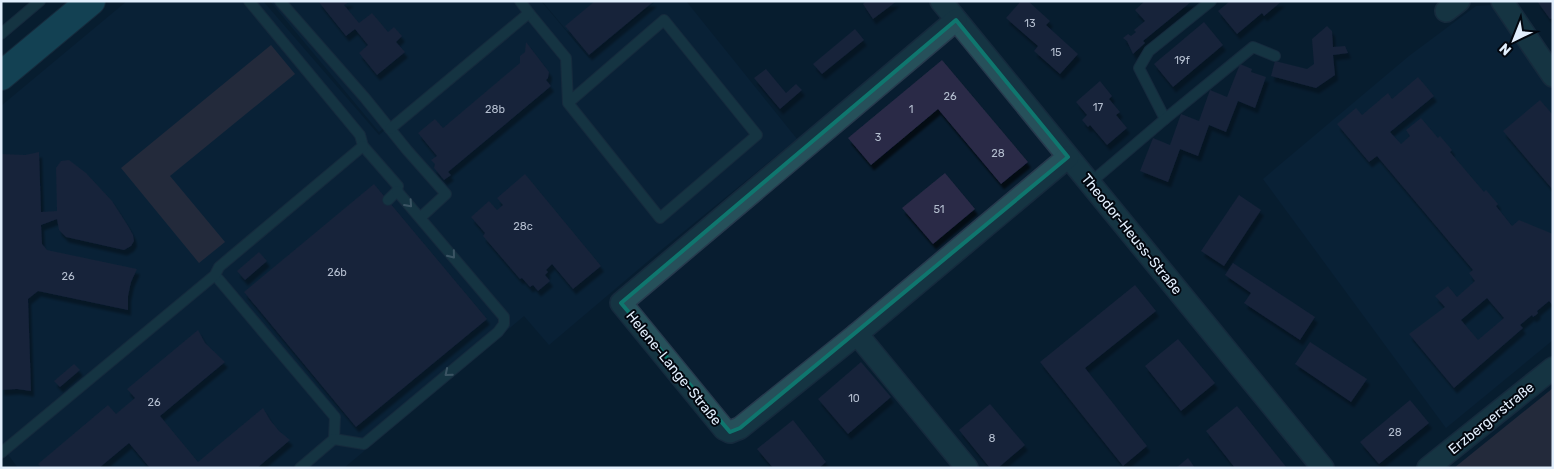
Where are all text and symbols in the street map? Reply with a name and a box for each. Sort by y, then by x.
north arrow [1489,15,1539,65]
house number: 13 [1024,17,1036,30]
text: N [1496,39,1515,59]
house number: 15 [1050,46,1062,59]
house number: 19f [1174,54,1190,67]
house number: 26 [943,90,957,103]
house number: 17 [1093,101,1104,114]
house number: 28b [485,103,505,116]
house number: 1 [909,103,913,116]
house number: 3 [875,131,882,144]
house number: 28 [991,147,1005,160]
street label: Theodor-Heuss-Straße [1078,171,1186,298]
one-way arrow [403,199,412,208]
house number: 51 [933,203,945,216]
house number: 28c [513,220,533,233]
one-way arrow [446,249,454,258]
house number: 26b [327,266,347,279]
house number: 26 [61,270,75,283]
street label: Helene-Lange-Straße [622,308,725,429]
one-way arrow [445,368,454,377]
street label: Erzbergerstraße [1445,379,1538,458]
house number: 10 [848,392,860,405]
house number: 26 [147,396,161,409]
house number: 28 [1388,426,1402,439]
house number: 8 [989,432,996,445]

